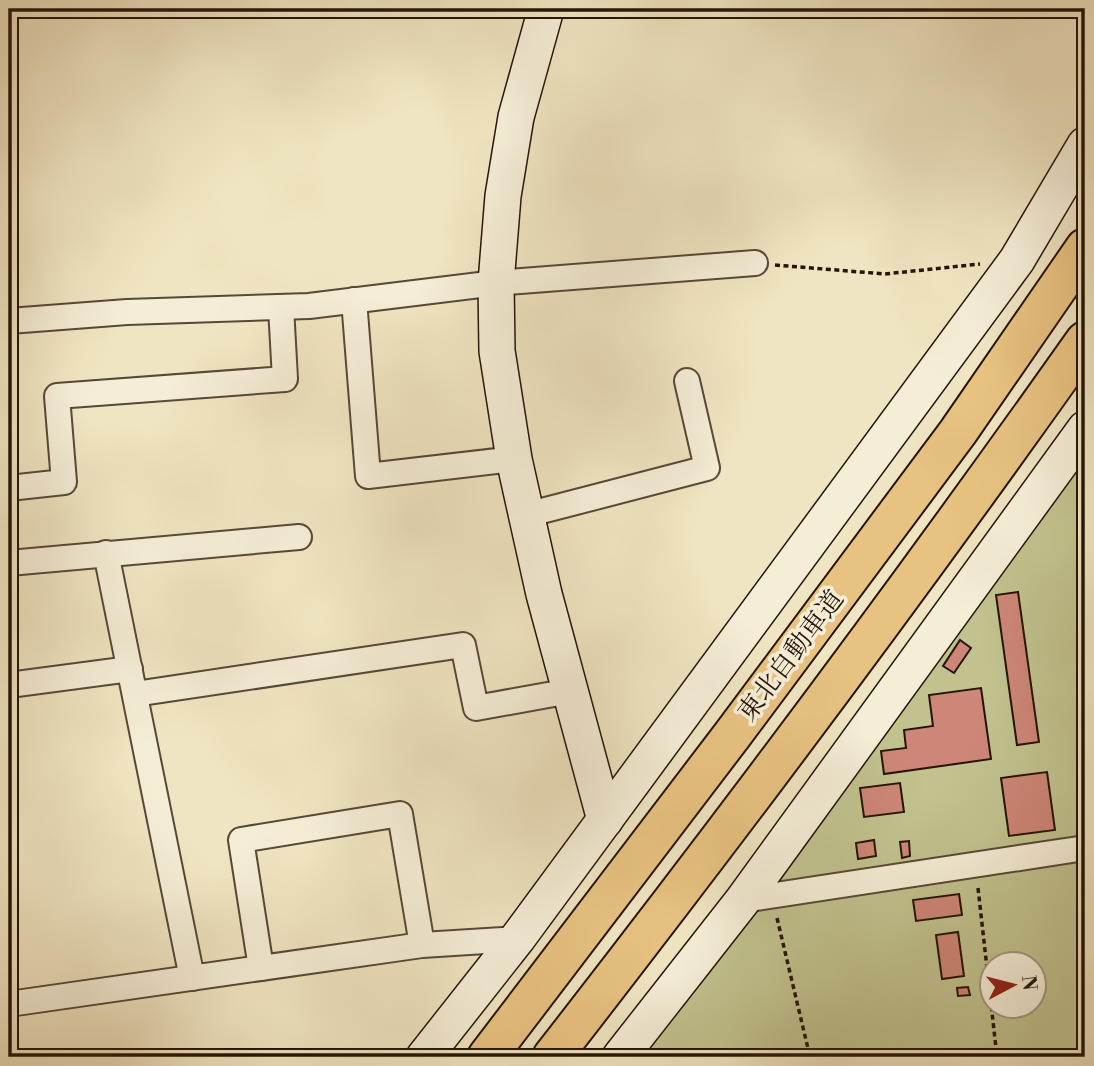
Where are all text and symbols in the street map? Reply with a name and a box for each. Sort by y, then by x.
street label: 東北自動車道 [731,584,851,728]
north arrow [978,950,1048,1020]
text: N [1016,974,1042,992]

